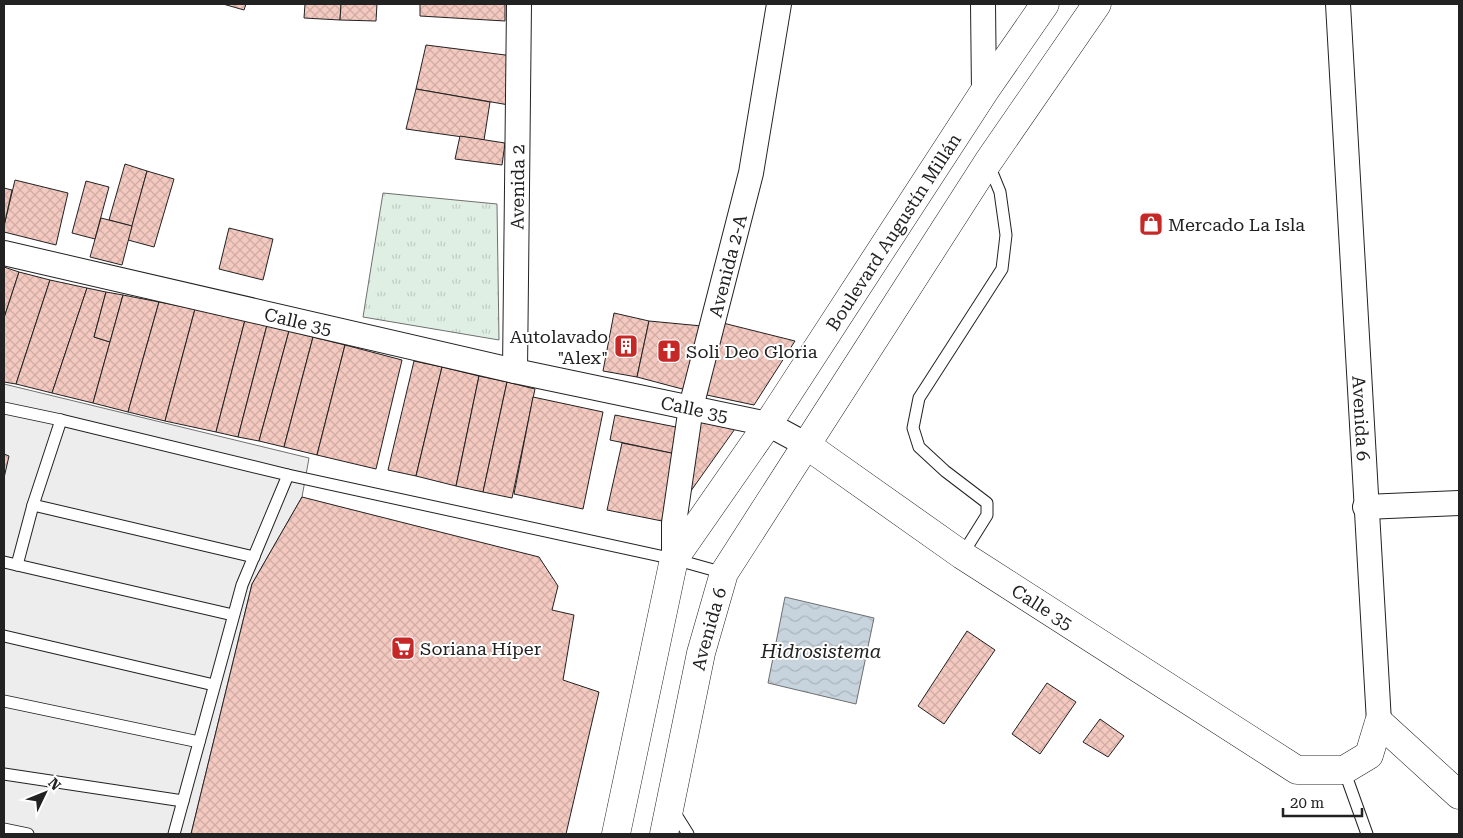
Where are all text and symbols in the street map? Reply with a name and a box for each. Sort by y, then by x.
street label: Boulevard Augustín Millán [821,129,965,334]
street label: Avenida 2 [506,144,528,230]
shop icon: Mercado La Isla [1138,211,1164,237]
street label: Avenida 2-A [704,212,751,319]
place label: Mercado La Isla [1168,214,1305,235]
street label: Calle 35 [263,303,334,339]
place label: Autolavado "Alex" [510,326,608,368]
building icon: Autolavado "Alex" [613,333,639,359]
church icon: Soli Deo Gloria [656,338,682,364]
place label: Soli Deo Gloria [686,341,818,362]
street label: Avenida 6 [1349,375,1375,462]
street label: Calle 35 [659,391,730,426]
street label: Calle 35 [1008,579,1077,634]
street label: Avenida 6 [687,585,730,672]
supermarket icon: Soriana Híper [390,635,416,661]
place label: Soriana Híper [420,638,541,659]
water label: Hidrosistema [760,640,881,663]
north arrow [20,768,70,818]
text: N [45,775,64,794]
scale bar [1283,786,1362,818]
text: 20 m [1290,794,1325,812]

